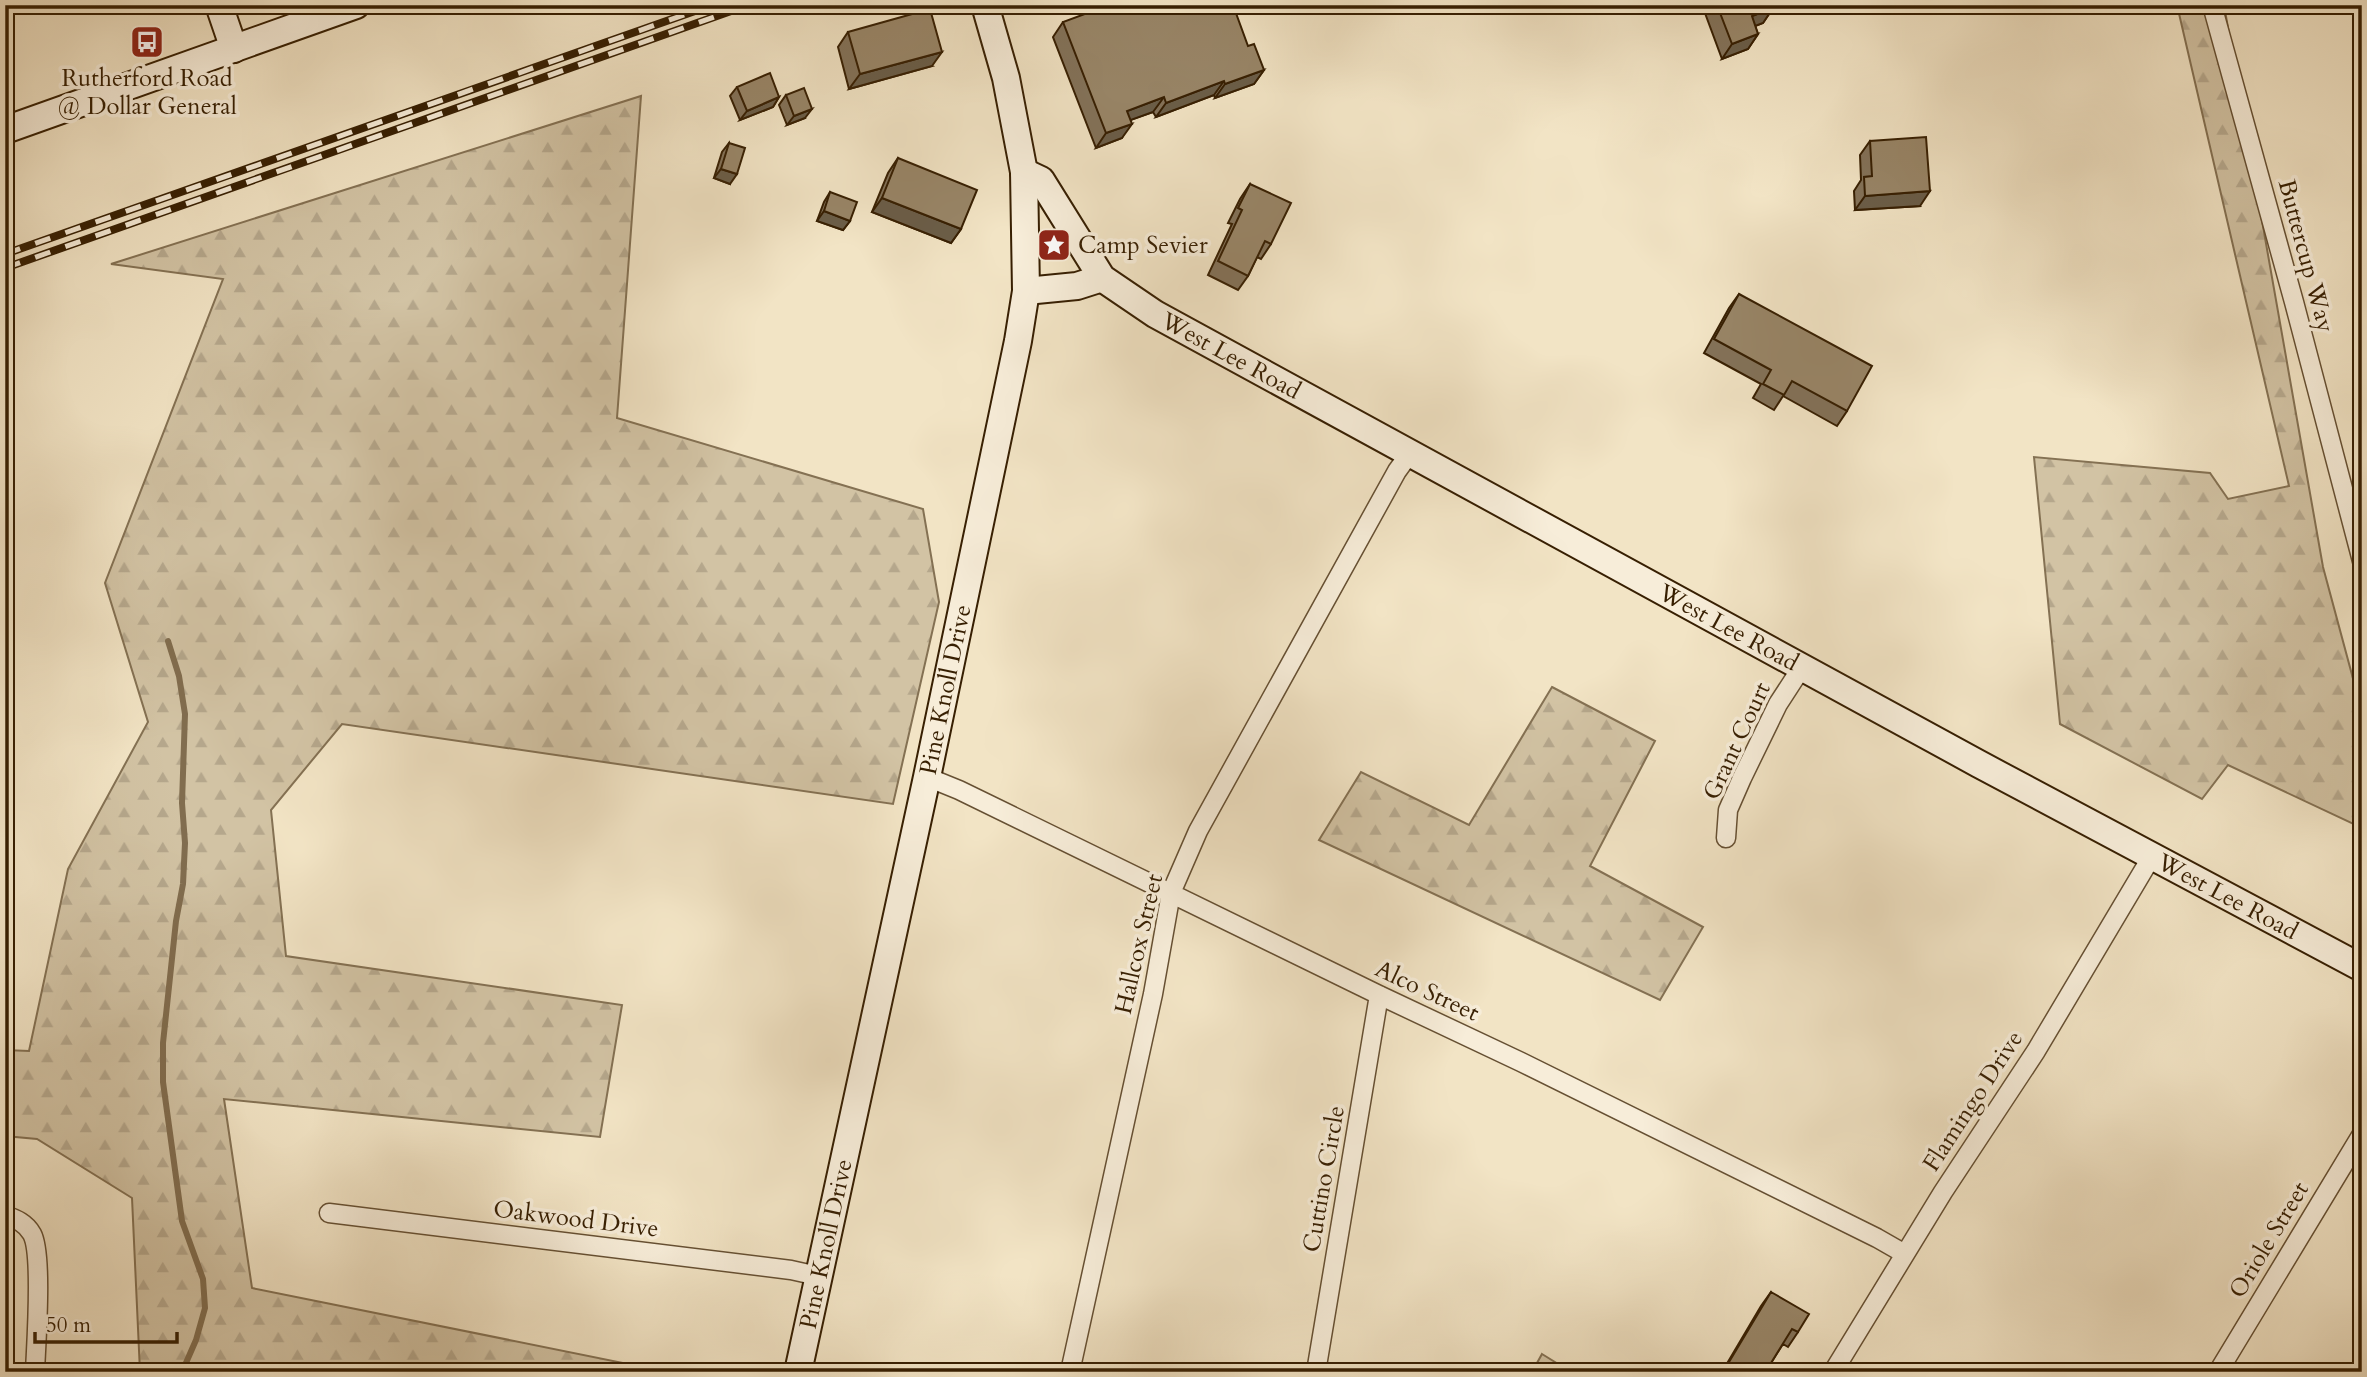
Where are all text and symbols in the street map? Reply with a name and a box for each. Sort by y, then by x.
bus stop icon: Rutherford Road @ Dollar General [128,23,166,61]
place label: Rutherford Road @ Dollar General [57,62,237,123]
street label: Buttercup Way [2270,176,2342,336]
place icon: Camp Sevier [1035,226,1073,264]
place label: Camp Sevier [1078,229,1208,262]
street label: West Lee Road [1154,303,1307,407]
street label: West Lee Road [1652,575,1805,679]
street label: Pine Knoll Drive [911,602,979,778]
street label: Grant Court [1695,676,1779,805]
street label: West Lee Road [2151,845,2304,948]
street label: Hallcox Street [1107,870,1171,1017]
street label: Alco Street [1370,953,1485,1030]
street label: Flamingo Drive [1915,1024,2031,1178]
street label: Cuttino Circle [1295,1103,1353,1255]
street label: Pine Knoll Drive [791,1156,860,1332]
street label: Oriole Street [2221,1175,2317,1304]
street label: Oakwood Drive [491,1192,661,1246]
scale bar [35,1300,177,1344]
text: 50 m [46,1311,91,1340]

